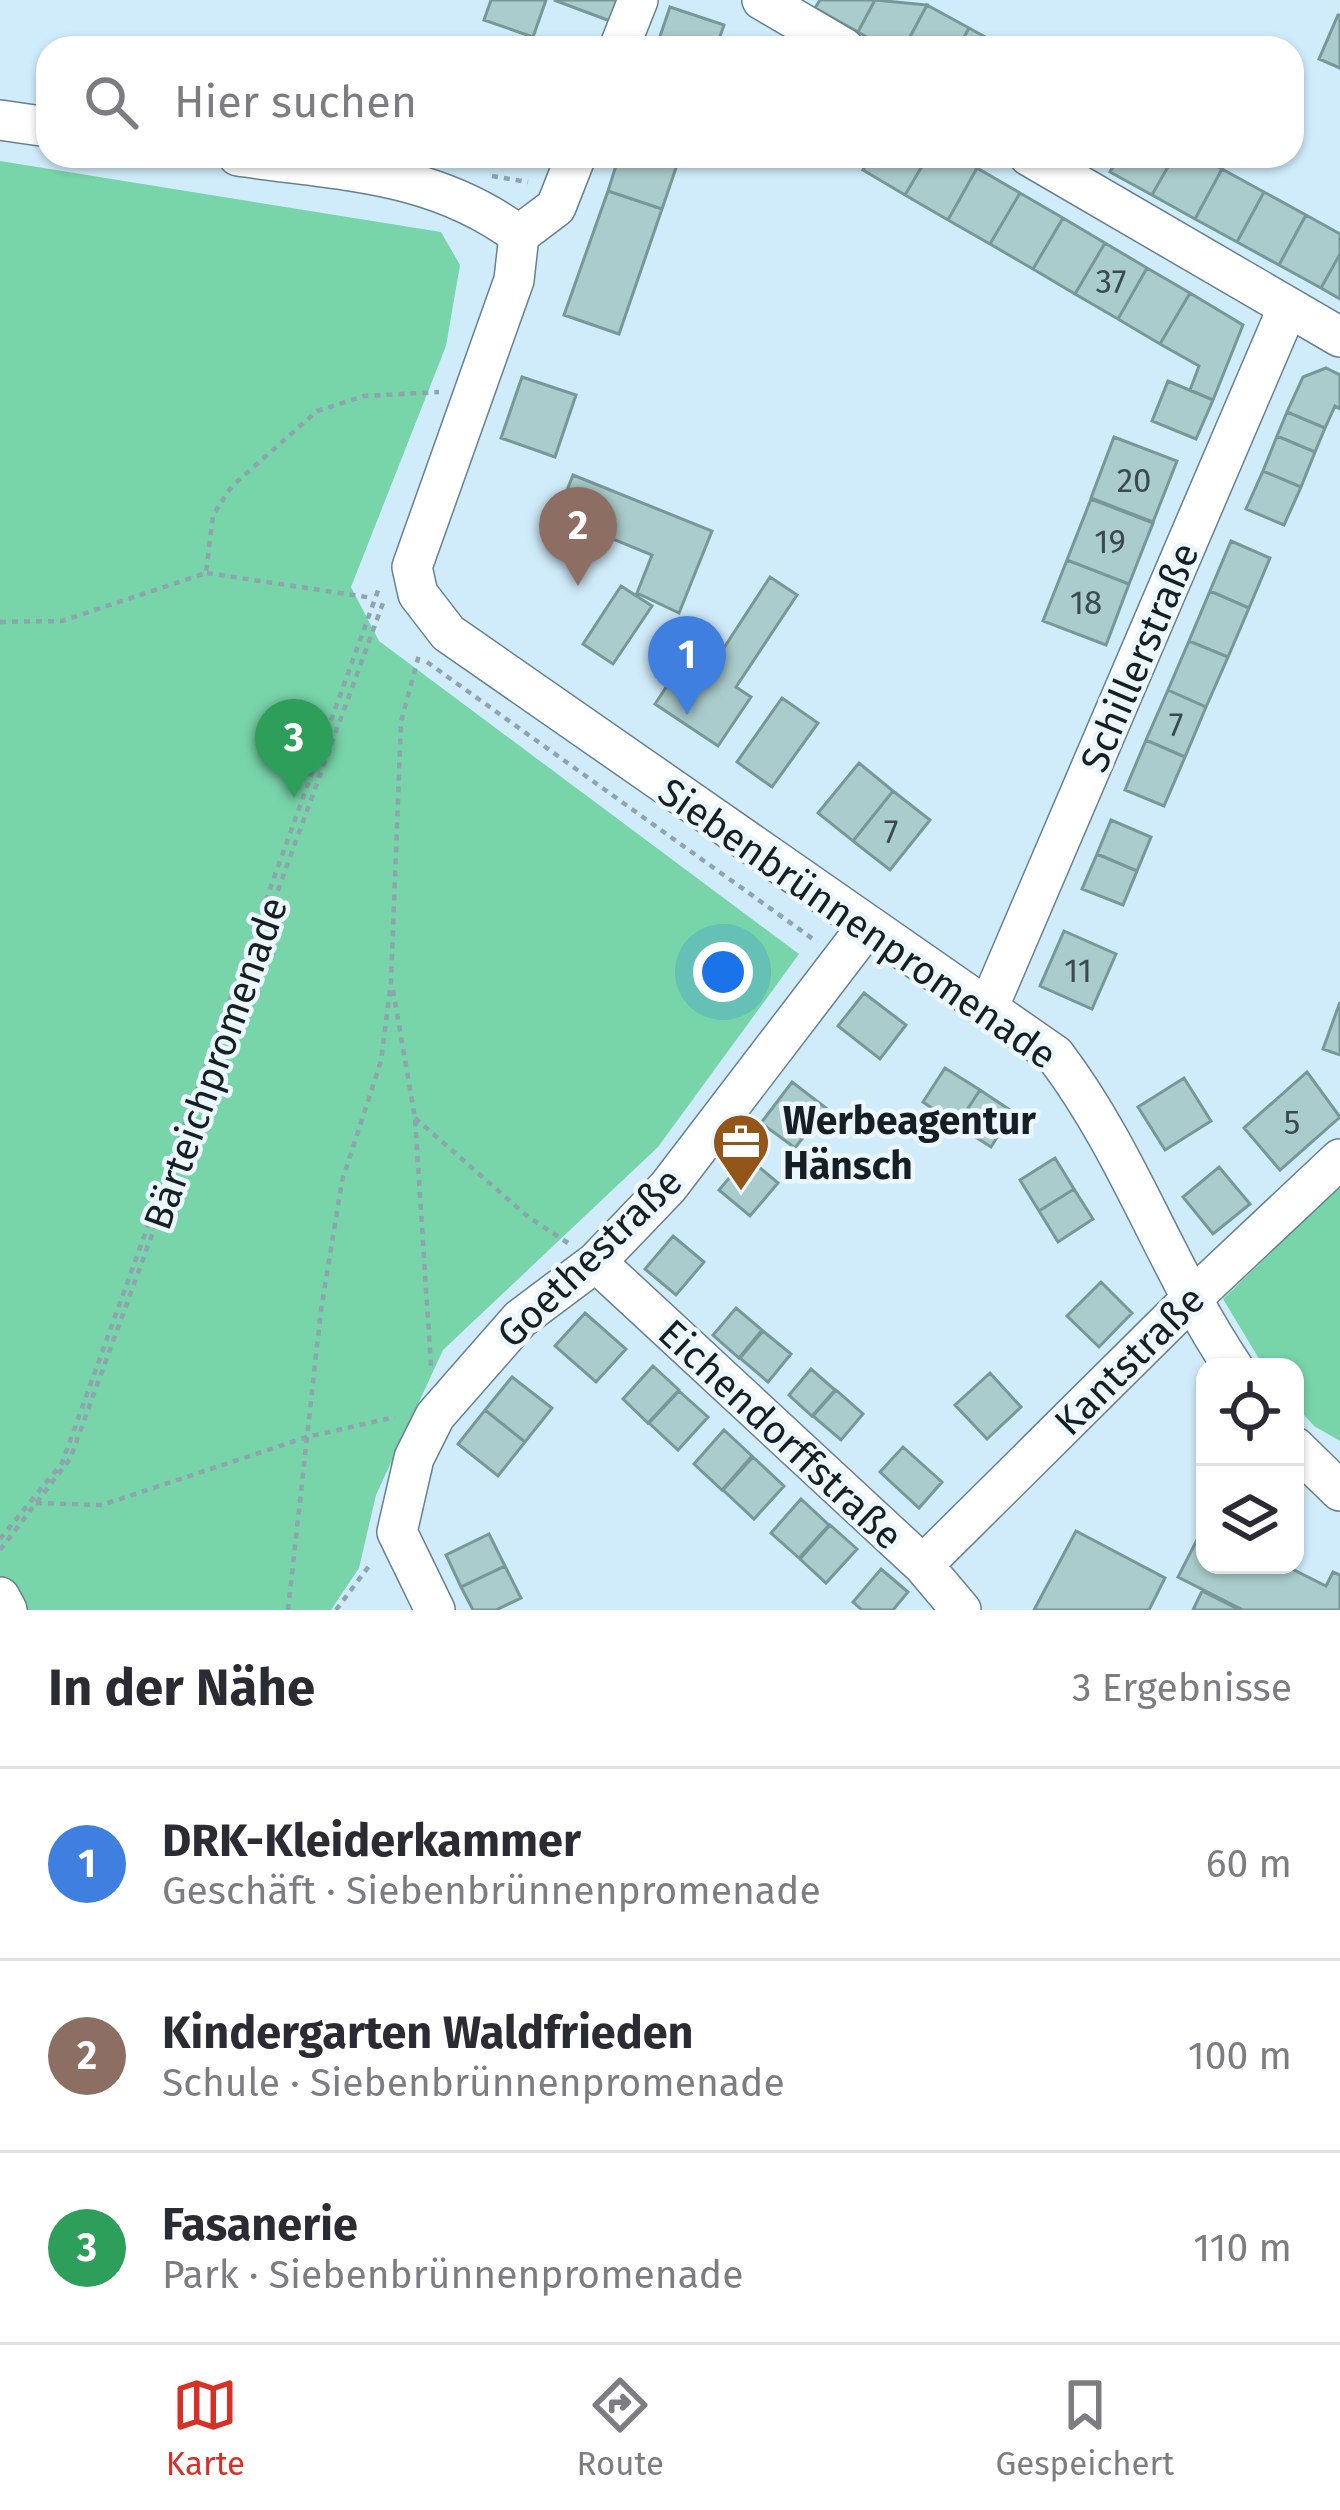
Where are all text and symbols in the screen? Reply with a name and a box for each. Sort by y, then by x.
search box [36,36,1304,168]
icon: search [78,69,144,135]
text: Hier suchen [174,75,417,129]
house number: 37 [1096,262,1126,302]
house number: 20 [1117,461,1151,501]
pin: 2 [539,487,617,586]
house number: 19 [1094,522,1126,562]
street label: Schillerstraße [1071,536,1209,779]
house number: 18 [1070,583,1102,623]
pin: 1 [648,616,726,715]
pin: 3 [255,699,333,798]
house number: 7 [1169,705,1183,745]
street label: Siebenbrünnenpromenade [650,769,1065,1079]
house number: 7 [884,812,898,852]
street label: Bärteichpromenade [134,891,297,1236]
your location [693,942,753,1002]
house number: 11 [1064,951,1092,991]
place label: Werbeagentur Hänsch [783,1098,1036,1189]
house number: 5 [1284,1103,1300,1143]
office icon: Werbeagentur Hänsch [710,1111,772,1193]
street label: Goethestraße [488,1158,691,1357]
street label: Kantstraße [1045,1276,1214,1445]
street label: Eichendorffstraße [649,1310,912,1559]
map controls [1196,1358,1304,1574]
button: locate [1196,1358,1304,1466]
button: layers [1196,1466,1304,1574]
text: In der Nähe [48,1657,315,1719]
text: 3 Ergebnisse [1072,1665,1292,1711]
text: DRK-Kleiderkammer [162,1814,581,1868]
text: 1 [78,1841,96,1887]
text: 60 m [1206,1841,1292,1887]
text: Geschäft · Siebenbrünnenpromenade [162,1868,821,1914]
text: Kindergarten Waldfrieden [162,2006,694,2060]
text: 2 [77,2033,97,2079]
text: 100 m [1188,2033,1292,2079]
text: Schule · Siebenbrünnenpromenade [162,2060,785,2106]
text: Fasanerie [162,2198,358,2252]
text: 3 [77,2225,97,2271]
text: 110 m [1193,2225,1292,2271]
text: Park · Siebenbrünnenpromenade [162,2252,743,2298]
tab: Karte [166,2372,245,2484]
tab: Route [577,2372,664,2484]
tab: Gespeichert [995,2372,1174,2484]

